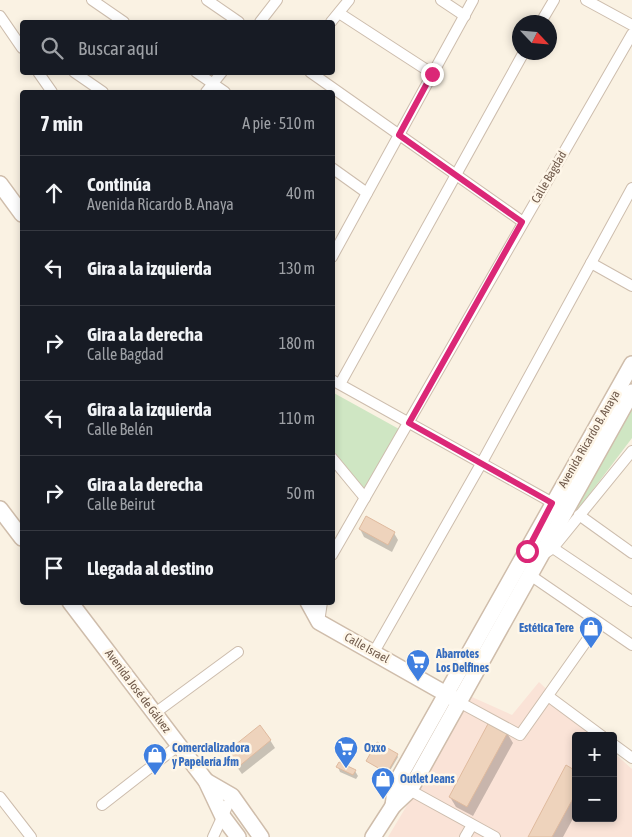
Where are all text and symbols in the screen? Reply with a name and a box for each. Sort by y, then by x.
north arrow [512,15,557,60]
search box [20,20,335,75]
icon: search [38,34,66,62]
text: Buscar aquí [78,37,158,59]
route end [421,63,444,86]
text: 7 min [40,111,83,135]
text: A pie · 510 m [242,114,315,132]
street label: Calle Bagdad [529,149,569,205]
text: Continúa [87,173,151,195]
icon: ahead [40,179,68,207]
text: 40 m [286,184,315,202]
text: Avenida Ricardo B. Anaya [87,195,234,213]
icon: left [40,254,68,282]
text: Gira a la izquierda [87,257,212,279]
text: 130 m [279,259,315,277]
text: Gira a la derecha [87,323,203,345]
icon: right [40,329,68,357]
text: 180 m [279,334,315,352]
text: Calle Bagdad [87,345,164,363]
street label: Avenida Ricardo B. Anaya [555,388,623,490]
text: Gira a la izquierda [87,398,212,420]
icon: left [40,404,68,432]
text: 110 m [279,409,315,427]
text: Calle Belén [87,420,153,438]
text: Gira a la derecha [87,473,203,495]
icon: right [40,479,68,507]
text: 50 m [286,484,315,502]
text: Calle Beirut [87,495,155,513]
route start [516,540,539,563]
icon: arrive [40,554,68,582]
text: Llegada al destino [87,557,214,579]
shop icon: Estética Tere [578,615,604,649]
place label: Estética Tere [519,621,575,635]
street label: Calle Israel [342,630,393,666]
street label: Avenida José de Gálvez [102,647,174,736]
place label: Abarrotes Los Delfines [435,647,490,675]
supermarket icon: Abarrotes Los Delfines [405,648,431,682]
map controls [572,732,617,822]
button: + [572,732,617,777]
supermarket icon: Oxxo [333,735,359,769]
place label: Comercializadora y Papelería Jfm [172,741,250,769]
place label: Oxxo [364,741,387,755]
shop icon: Comercializadora y Papelería Jfm [142,742,168,776]
shop icon: Outlet Jeans [370,766,396,800]
place label: Outlet Jeans [400,772,456,786]
button: − [572,777,617,822]

